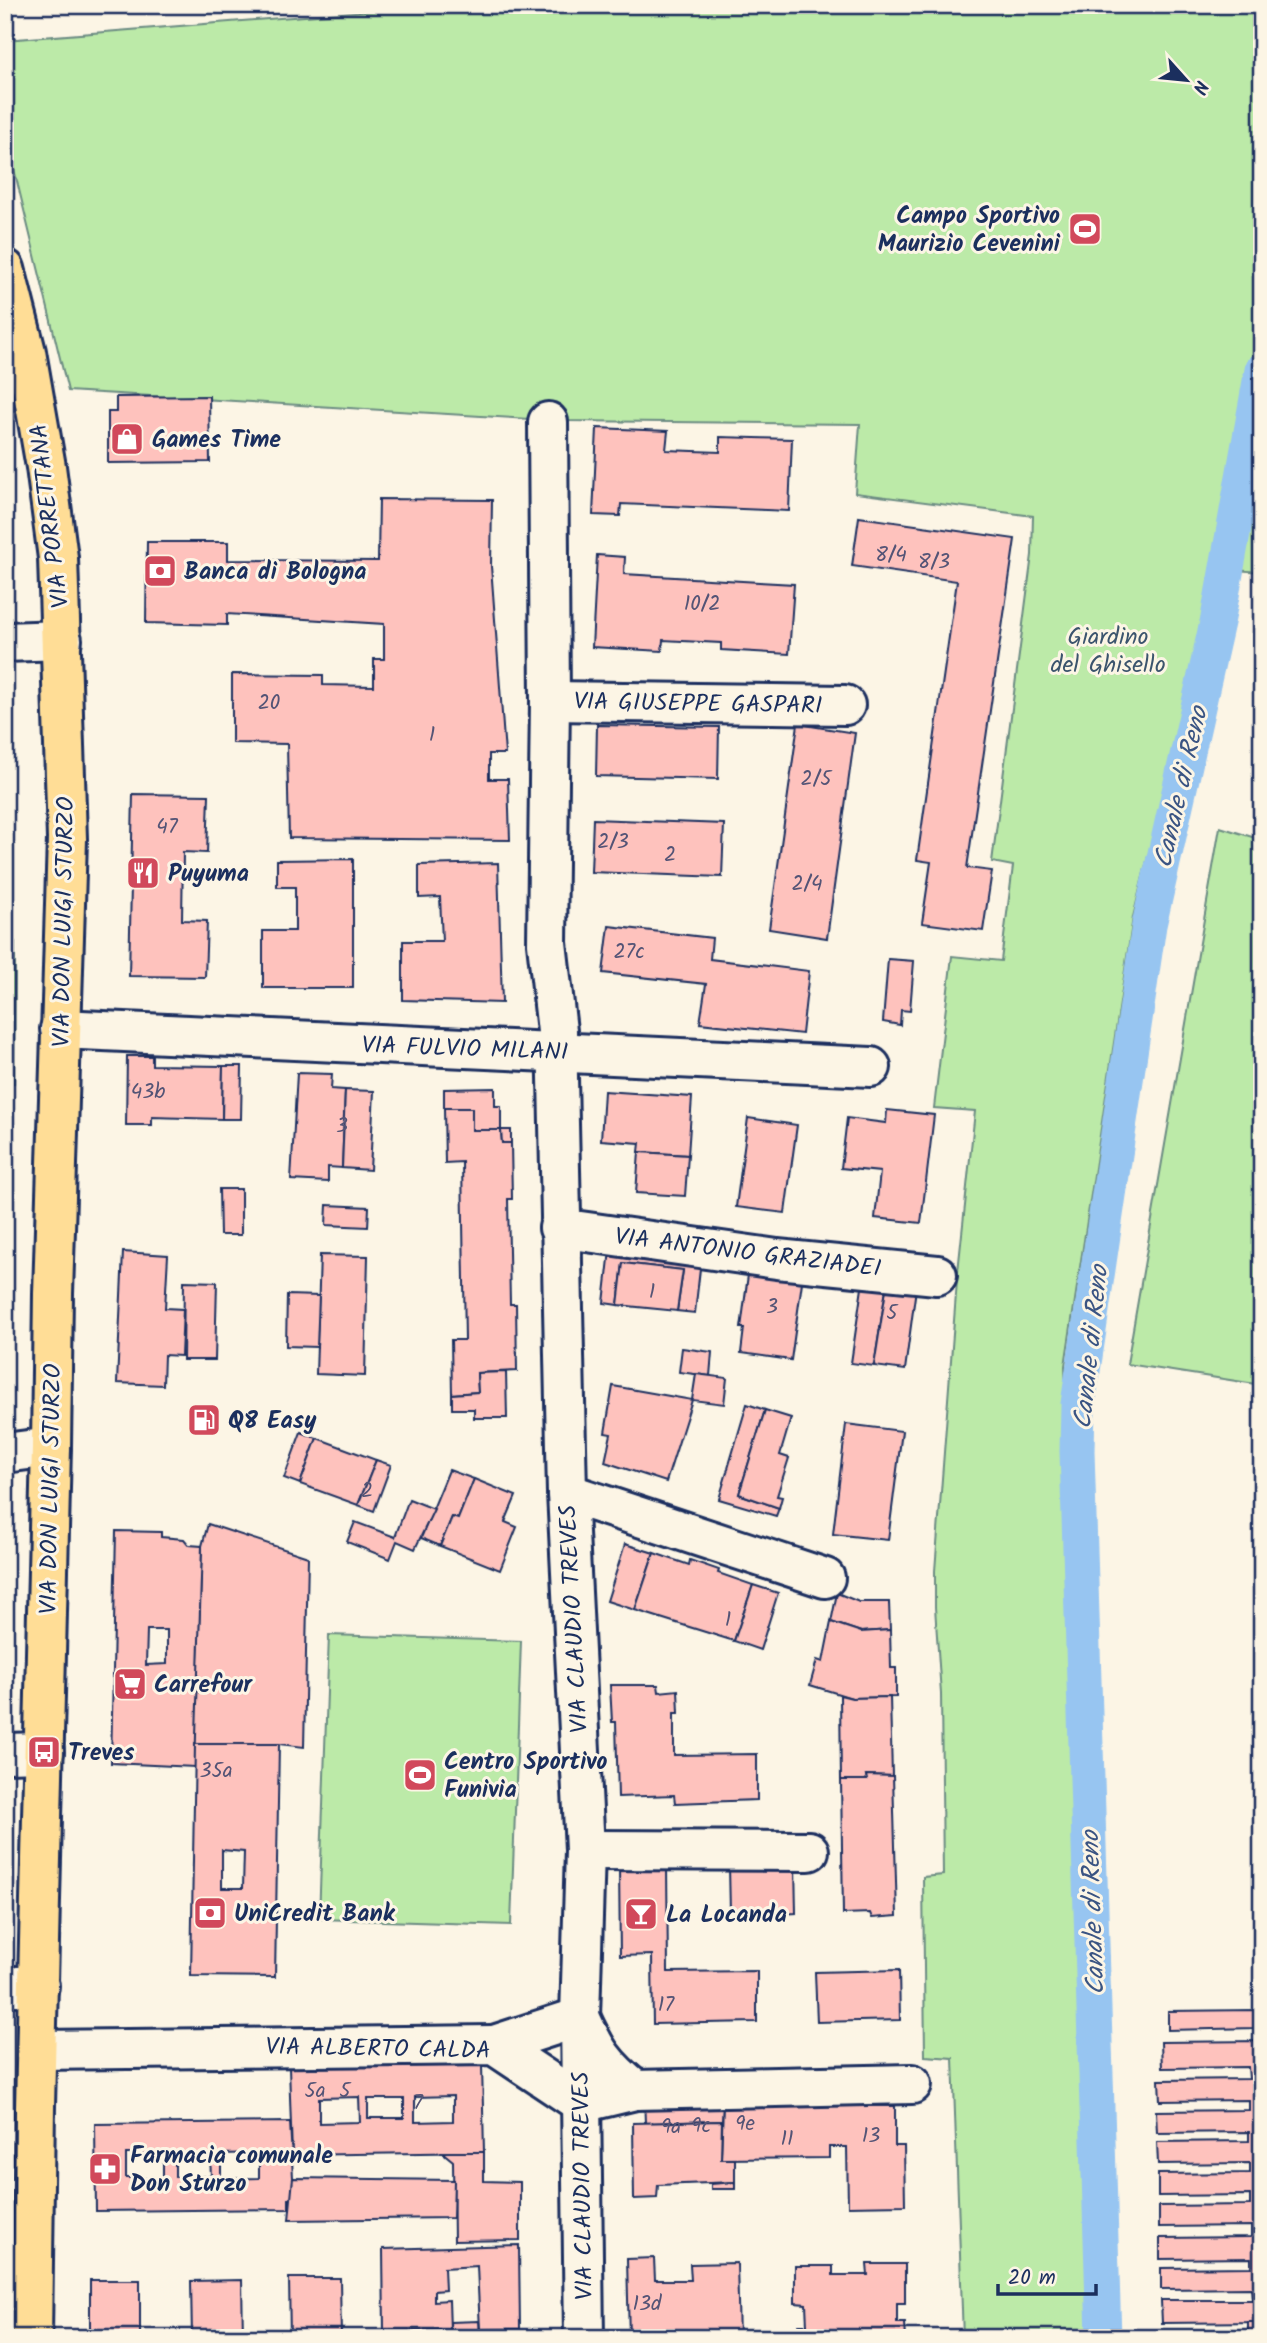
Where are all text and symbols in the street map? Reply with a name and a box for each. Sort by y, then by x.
north arrow [1152,46,1222,116]
text: N [1183,75,1215,99]
place label: Campo Sportivo Maurizio Cevenini [878,197,1061,264]
sports icon: Campo Sportivo Maurizio Cevenini [1066,210,1104,248]
shop icon: Games Time [108,420,146,458]
street label: VIA PORRETTANA [20,421,81,610]
place label: Games Time [152,421,281,460]
house number: 8/4 [875,539,907,572]
house number: 8/3 [918,546,950,579]
bank icon: Banca di Bologna [141,552,179,590]
place label: Banca di Bologna [184,553,366,592]
house number: 10/2 [684,588,720,621]
park label: Giardino del Ghisello [1050,618,1166,685]
street label: VIA GIUSEPPE GASPARI [573,683,823,726]
house number: 20 [258,687,280,720]
water label: Canale di Reno [1143,700,1221,872]
house number: 1 [429,719,435,752]
house number: 2/5 [801,763,833,796]
street label: VIA DON LUIGI STURZO [43,796,86,1048]
house number: 47 [156,811,179,844]
house number: 2/3 [597,826,629,859]
house number: 2 [664,839,676,872]
restaurant icon: Puyuma [124,854,162,892]
place label: Puyuma [168,855,249,894]
house number: 2/4 [791,868,823,901]
house number: 27c [613,936,645,969]
street label: VIA FULVIO MILANI [361,1026,569,1073]
house number: 43b [131,1076,165,1109]
house number: 3 [336,1110,348,1143]
street label: VIA ANTONIO GRAZIADEI [612,1218,883,1289]
water label: Canale di Reno [1063,1261,1122,1431]
house number: 1 [649,1276,655,1309]
house number: 3 [766,1291,778,1324]
house number: 5 [886,1297,899,1330]
street label: VIA DON LUIGI STURZO [30,1363,73,1615]
fuel station icon: Q8 Easy [185,1401,223,1439]
place label: Q8 Easy [228,1402,317,1441]
house number: 2 [361,1475,373,1508]
street label: VIA CLAUDIO TREVES [549,1504,600,1734]
house number: 1 [725,1604,731,1637]
supermarket icon: Carrefour [111,1665,149,1703]
place label: Carrefour [154,1666,253,1705]
bus stop icon: Treves [25,1733,63,1771]
place label: Treves [68,1734,135,1773]
place label: Centro Sportivo Funivia [444,1743,607,1810]
house number: 35a [199,1755,233,1788]
sports icon: Centro Sportivo Funivia [401,1756,439,1794]
water label: Canale di Reno [1070,1828,1118,1996]
bank icon: UniCredit Bank [191,1894,229,1932]
place label: UniCredit Bank [234,1895,396,1934]
bar icon: La Locanda [622,1895,660,1933]
place label: La Locanda [666,1896,787,1935]
house number: 17 [658,1989,675,2022]
street label: VIA ALBERTO CALDA [265,2028,491,2071]
street label: VIA CLAUDIO TREVES [562,2071,605,2301]
house number: 5a [304,2075,326,2108]
house number: 5 [339,2075,352,2108]
house number: 7 [413,2087,424,2120]
house number: 9e [735,2108,755,2141]
house number: 9c [691,2110,711,2143]
house number: 9a [661,2111,681,2144]
house number: 13 [862,2120,880,2153]
house number: 11 [780,2123,794,2156]
place label: Farmacia comunale Don Sturzo [130,2137,333,2204]
pharmacy icon: Farmacia comunale Don Sturzo [86,2150,124,2188]
scale bar [998,2252,1096,2296]
text: 20 m [1008,2262,1056,2295]
house number: 13d [632,2288,662,2321]

